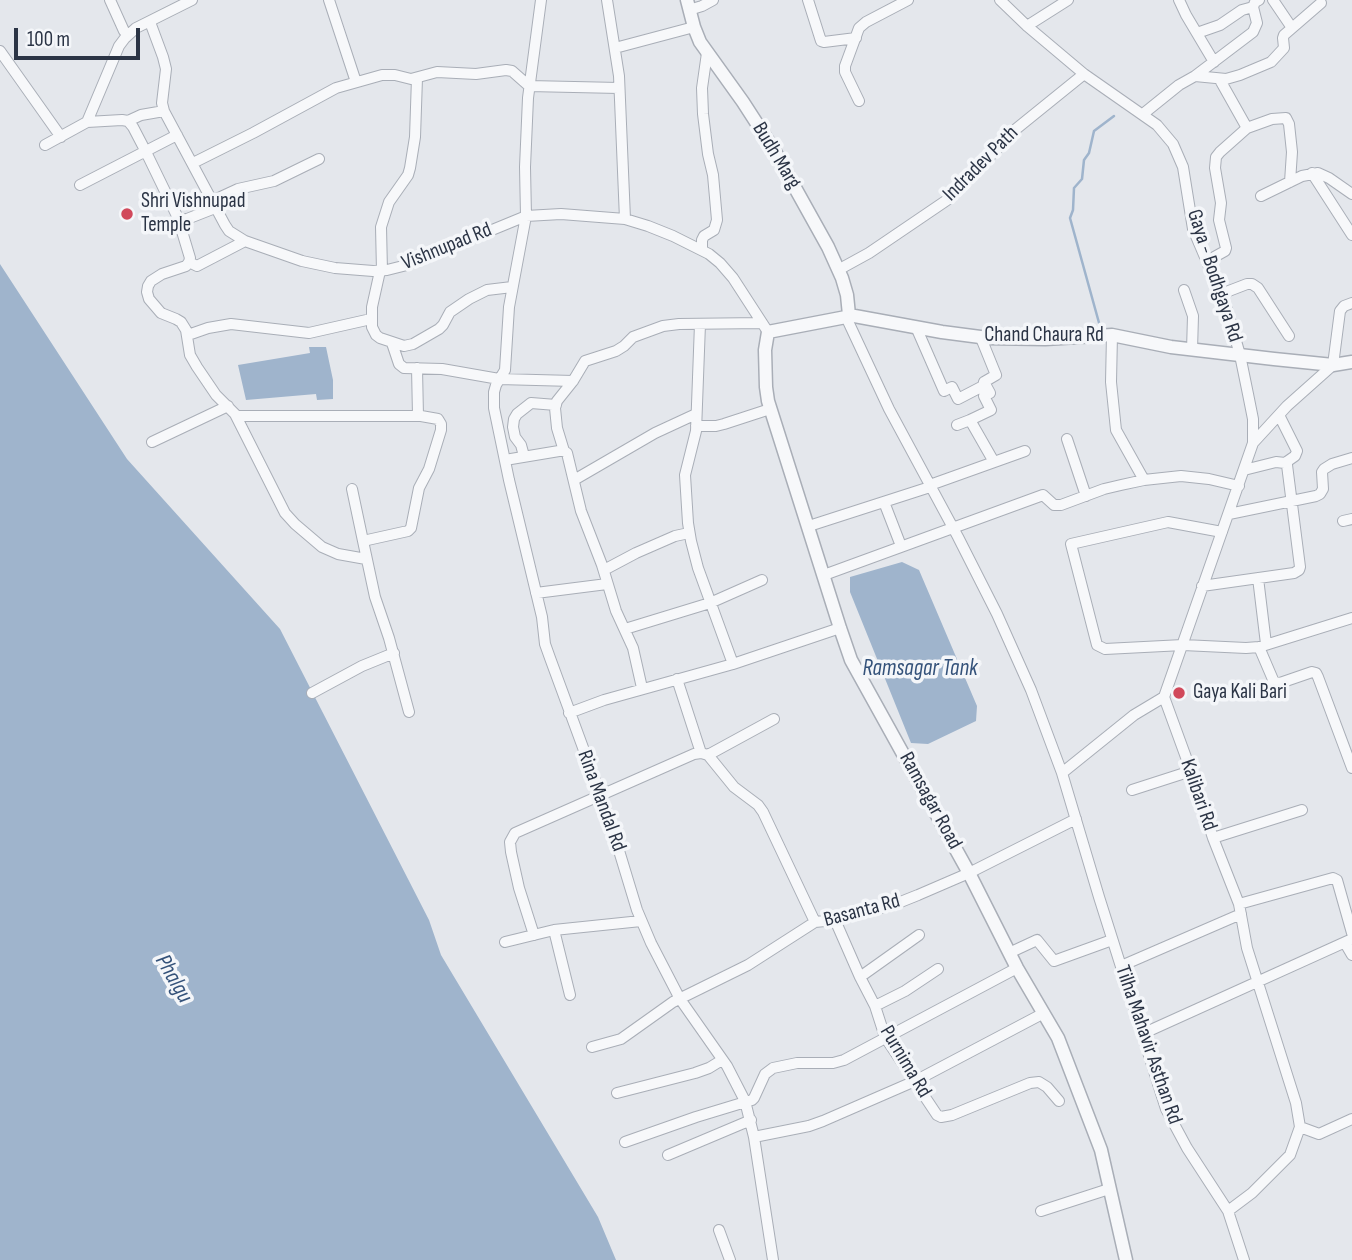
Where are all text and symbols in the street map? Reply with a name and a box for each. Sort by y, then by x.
scale bar [18,14,144,58]
text: 100 m [27,27,70,52]
street label: Budh Marg [746,118,806,194]
street label: Indradev Path [938,121,1024,207]
place label: Shri Vishnupad Temple [141,189,245,239]
marker: Shri Vishnupad Temple [119,206,135,222]
street label: Gaya - Bodhgaya Rd [1181,207,1247,345]
street label: Vishnupad Rd [398,218,496,276]
street label: Chand Chaura Rd [984,323,1104,349]
water label: Ramsagar Tank [862,655,978,683]
place label: Gaya Kali Bari [1193,680,1287,706]
marker: Gaya Kali Bari [1171,685,1187,701]
street label: Rina Mandal Rd [571,747,631,855]
street label: Ramsagar Road [893,748,967,854]
street label: Kalibari Rd [1174,756,1222,834]
street label: Basanta Rd [821,889,903,933]
water label: Phalgu [148,950,198,1008]
street label: Tilha Mahavir Asthan Rd [1109,962,1187,1128]
street label: Purnima Rd [874,1021,936,1103]

